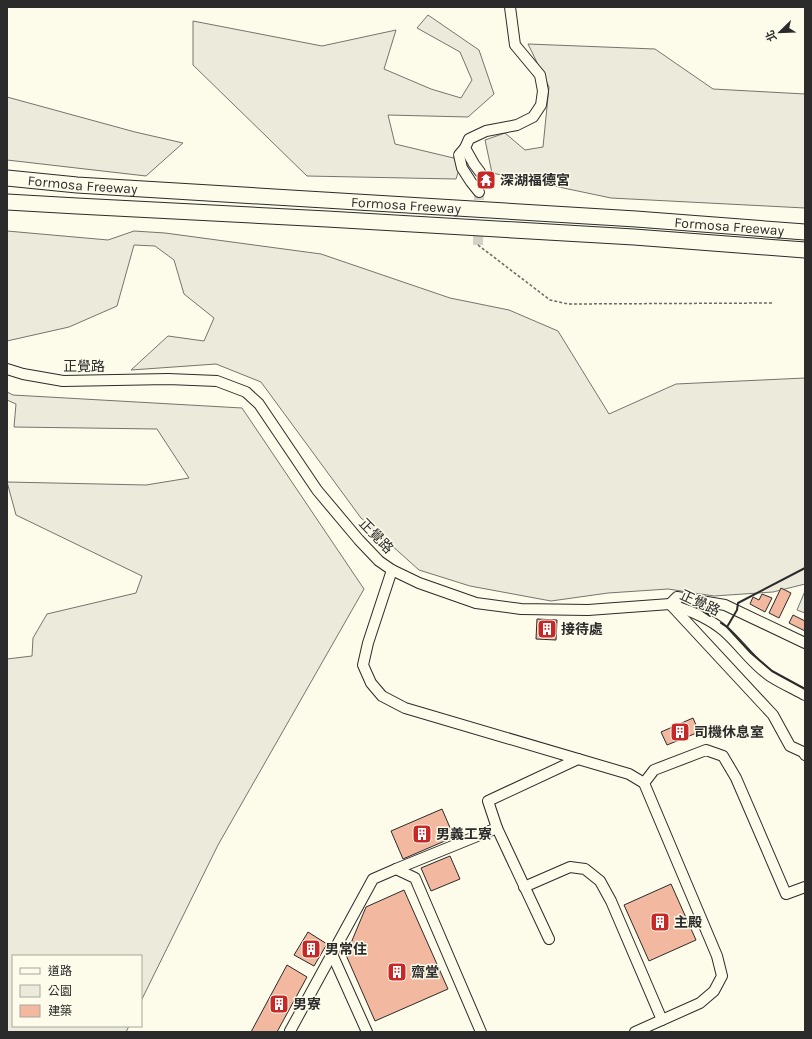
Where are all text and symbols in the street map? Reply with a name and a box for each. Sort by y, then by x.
north arrow [760,12,800,52]
text: 北 [763,28,779,43]
temple icon: 深湖福德宮 [475,169,497,191]
street label: Formosa Freeway [27,172,139,197]
place label: 深湖福德宮 [500,172,570,189]
street label: Formosa Freeway [351,193,462,217]
street label: Formosa Freeway [674,213,785,239]
street label: 正覺路 [63,358,105,375]
street label: 正覺路 [355,515,397,557]
street label: 正覺路 [677,586,723,620]
building icon: 接待處 [536,618,558,640]
place label: 接待處 [561,621,603,638]
building icon: 司機休息室 [669,721,691,743]
place label: 司機休息室 [694,724,764,741]
building icon: 男義工寮 [411,823,433,845]
place label: 男義工寮 [436,826,492,843]
building icon: 主殿 [649,911,671,933]
place label: 主殿 [674,914,702,931]
building icon: 男常住 [300,938,322,960]
place label: 男常住 [325,941,367,958]
legend [12,955,142,1027]
building icon: 齋堂 [386,961,408,983]
text: 道路 [48,964,72,978]
place label: 齋堂 [411,964,439,981]
text: 公園 [48,984,72,998]
building icon: 男寮 [268,993,290,1015]
place label: 男寮 [293,996,321,1013]
text: 建築 [48,1004,72,1018]

